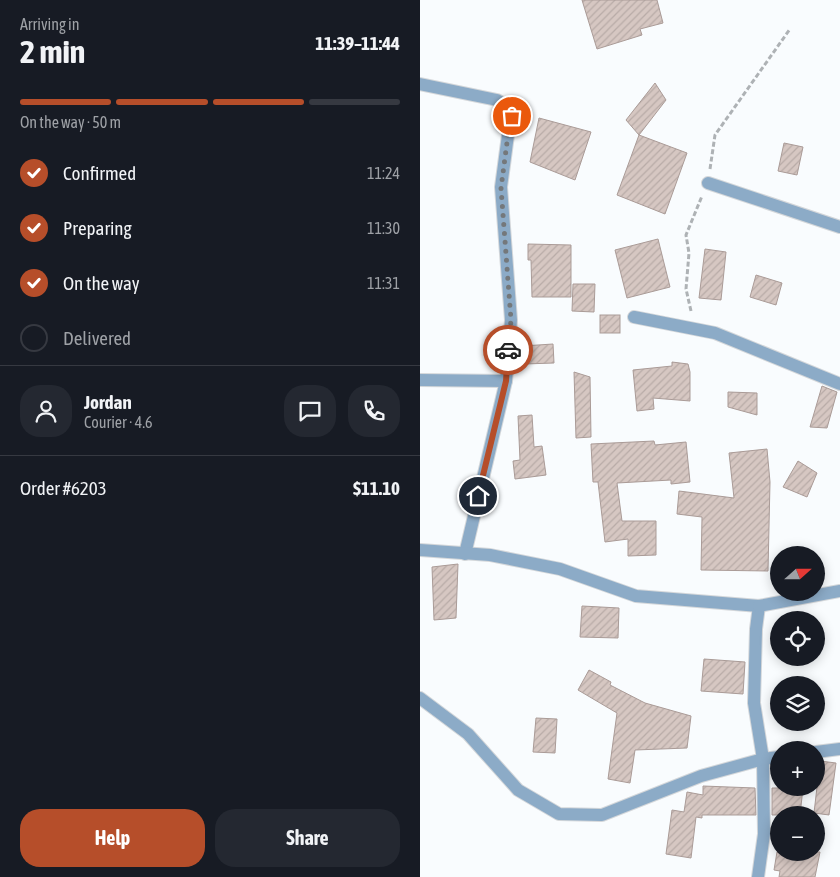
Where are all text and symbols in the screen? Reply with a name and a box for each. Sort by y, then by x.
text: Arriving in [20,15,80,33]
text: 11:39–11:44 [315,32,400,54]
text: 2 min [20,33,85,70]
pin [491,95,533,137]
icon: bag [498,102,526,130]
text: On the way · 50 m [20,113,121,131]
icon: check [20,159,48,187]
text: Confirmed [63,162,136,184]
text: 11:24 [367,164,400,182]
icon: check [20,214,48,242]
text: Preparing [63,217,132,239]
text: 11:30 [367,219,400,237]
icon: check [20,269,48,297]
text: On the way [63,272,140,294]
text: 11:31 [367,274,400,292]
courier [483,325,533,375]
text: Delivered [63,327,131,349]
icon: car [494,336,522,364]
button: person [20,385,72,437]
button: chat [284,385,336,437]
button: phone [348,385,400,437]
text: Jordan [84,391,132,413]
text: Courier · 4.6 [84,413,153,431]
pin [457,475,499,517]
text: Order #6203 [20,477,107,499]
text: $11.10 [353,477,400,499]
icon: home [464,482,492,510]
north arrow [770,546,825,601]
map controls [770,546,825,861]
button: locate [770,611,825,666]
button: layers [770,676,825,731]
button: + [770,741,825,796]
button: − [770,806,825,861]
button: Help [20,809,205,867]
button: Share [215,809,400,867]

